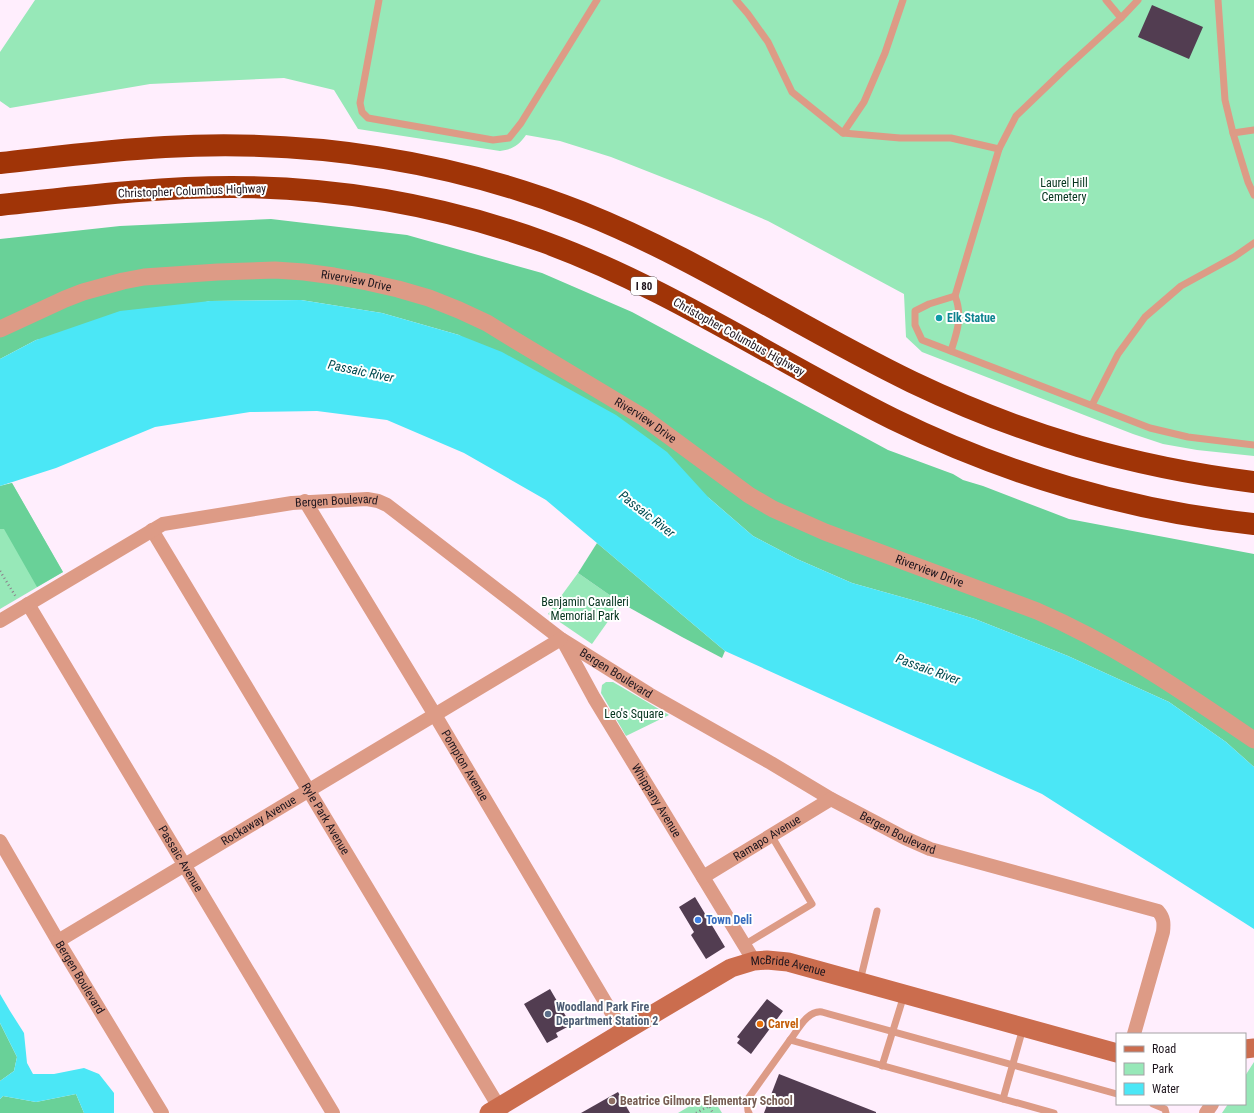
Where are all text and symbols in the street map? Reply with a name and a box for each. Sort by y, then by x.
park label: Laurel Hill Cemetery [1040,176,1088,204]
street label: Christopher Columbus Highway [118,181,266,201]
street label: Riverview Drive [320,267,393,294]
road number: I 80 [631,277,657,295]
street label: Christopher Columbus Highway [671,295,807,379]
place label: Elk Statue [947,311,996,325]
marker: Elk Statue [934,313,944,323]
water label: Passaic River [327,357,396,386]
street label: Riverview Drive [612,395,679,446]
water label: Passaic River [616,488,679,541]
street label: Bergen Boulevard [295,492,379,510]
street label: Riverview Drive [893,552,966,590]
park label: Benjamin Cavalleri Memorial Park [541,595,629,623]
street label: Bergen Boulevard [577,645,655,701]
water label: Passaic River [894,651,963,688]
park label: Leo's Square [604,707,664,721]
street label: Pompton Avenue [438,727,492,804]
street label: Whippany Avenue [629,761,684,840]
street label: Ryle Park Avenue [299,780,353,858]
street label: Rockaway Avenue [219,792,299,848]
street label: Bergen Boulevard [857,808,937,857]
street label: Ramapo Avenue [731,812,804,864]
street label: Passaic Avenue [155,823,206,895]
place label: Town Deli [706,913,752,927]
marker: Town Deli [693,915,703,925]
street label: Bergen Boulevard [53,938,107,1016]
street label: McBride Avenue [750,953,828,979]
place label: Woodland Park Fire Department Station 2 [556,1000,658,1028]
marker: Woodland Park Fire Department Station 2 [543,1009,553,1019]
place label: Carvel [768,1017,799,1031]
marker: Carvel [755,1019,765,1029]
legend [1116,1033,1246,1105]
text: Road [1152,1042,1176,1056]
text: Park [1152,1062,1174,1076]
text: Water [1152,1082,1180,1096]
place label: Beatrice Gilmore Elementary School [620,1094,793,1108]
marker: Beatrice Gilmore Elementary School [607,1096,617,1106]

